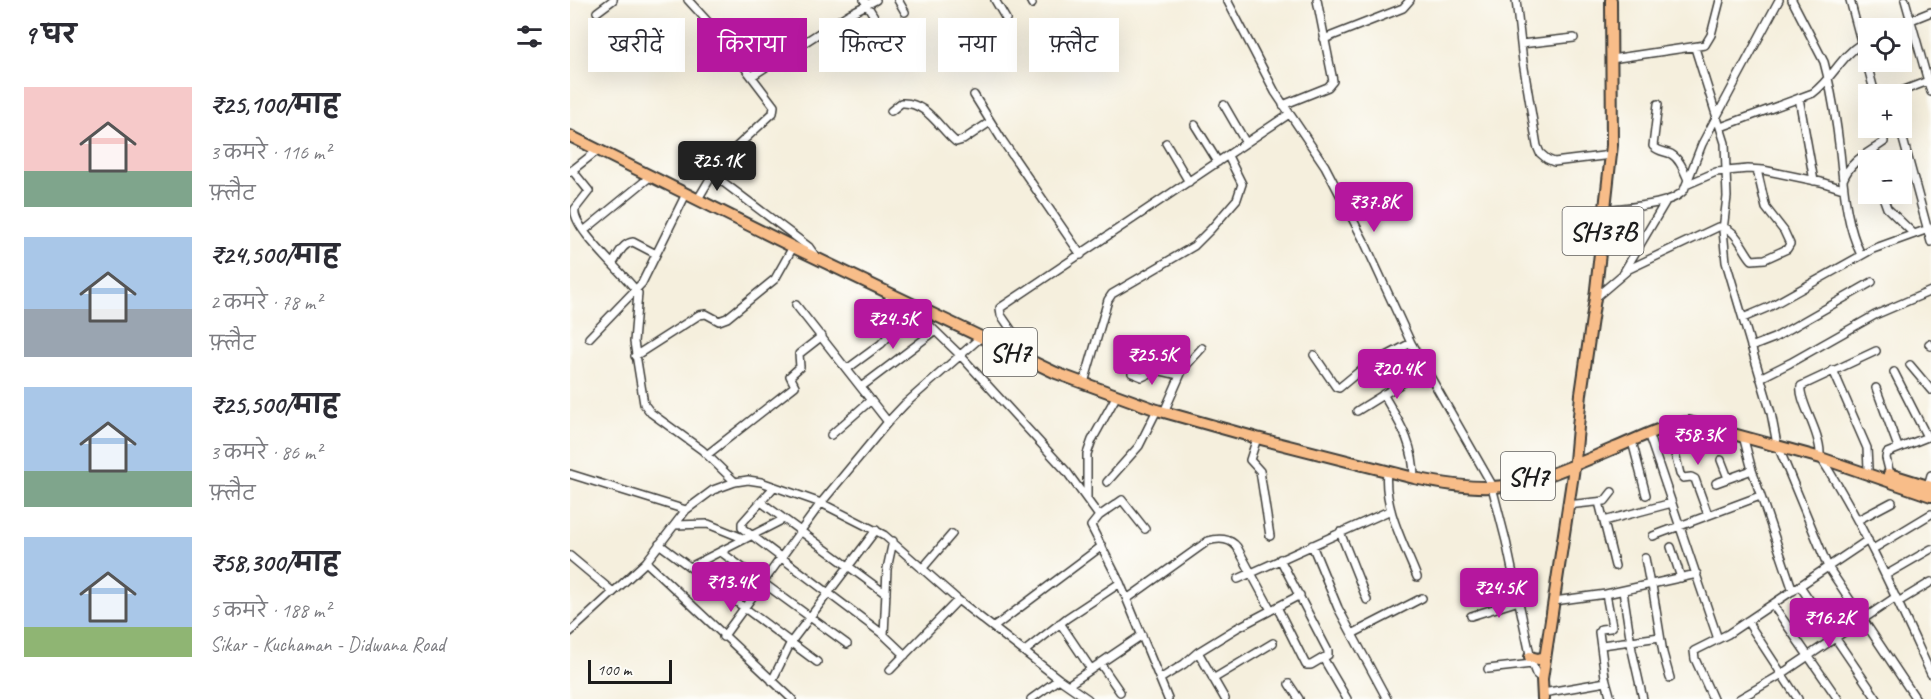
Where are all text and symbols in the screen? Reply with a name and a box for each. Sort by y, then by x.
text: 9 घर [24,18,76,51]
chip: खरीदें [588,18,685,72]
chip: किराया [697,18,807,72]
chip: फ़िल्टर [819,18,926,72]
chip: नया [938,18,1017,72]
chip: फ़्लैट [1029,18,1119,72]
map controls [1858,18,1912,204]
button: locate [1858,18,1912,72]
icon: filters [513,20,546,53]
button: + [1858,84,1912,138]
text: ₹25,100/माह [210,88,339,121]
icon: home [72,111,144,183]
text: 3 कमरे · 116 m² [210,140,330,165]
pin: ₹25.1K [668,141,766,192]
text: ₹25.1K [692,148,742,173]
button: − [1858,150,1912,204]
text: फ़्लैट [210,181,256,206]
pin: ₹37.8K [1325,182,1423,233]
text: ₹37.8K [1349,189,1399,214]
road number: SH37B [1562,207,1644,255]
text: ₹24,500/माह [210,238,339,271]
icon: home [72,261,144,333]
text: 2 कमरे · 78 m² [210,290,321,315]
pin: ₹24.5K [844,299,942,350]
text: ₹24.5K [868,306,918,331]
road number: SH7 [983,328,1037,376]
text: फ़्लैट [210,331,256,356]
pin: ₹25.5K [1103,335,1201,386]
text: ₹25.5K [1127,342,1177,367]
pin: ₹20.4K [1348,349,1446,400]
text: ₹20.4K [1372,356,1422,381]
text: ₹25,500/माह [210,388,339,421]
icon: home [72,411,144,483]
pin: ₹58.3K [1649,415,1747,466]
text: ₹58.3K [1673,422,1723,447]
text: 3 कमरे · 86 m² [210,440,321,465]
road number: SH7 [1501,452,1555,500]
text: फ़्लैट [210,481,256,506]
text: ₹58,300/माह [210,546,339,579]
icon: home [72,561,144,633]
pin: ₹13.4K [682,562,780,613]
pin: ₹24.5K [1450,568,1548,619]
text: ₹13.4K [706,569,756,594]
text: ₹24.5K [1474,575,1524,600]
text: 5 कमरे · 188 m² [210,598,330,623]
pin: ₹16.2K [1780,598,1878,649]
text: ₹16.2K [1804,605,1854,630]
text: Sikar - Kuchaman - Didwana Road [210,632,445,657]
scale bar [588,657,672,684]
text: 100 m [597,660,631,680]

